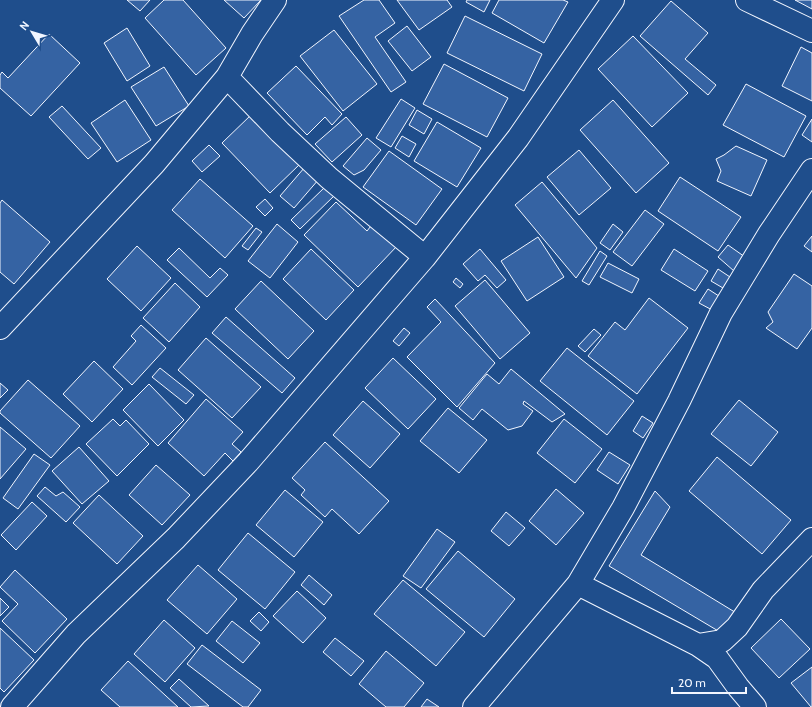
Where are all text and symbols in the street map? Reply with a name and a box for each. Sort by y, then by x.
north arrow [12,12,52,52]
text: N [16,18,32,33]
scale bar [672,669,746,695]
text: 20 m [678,675,706,690]

